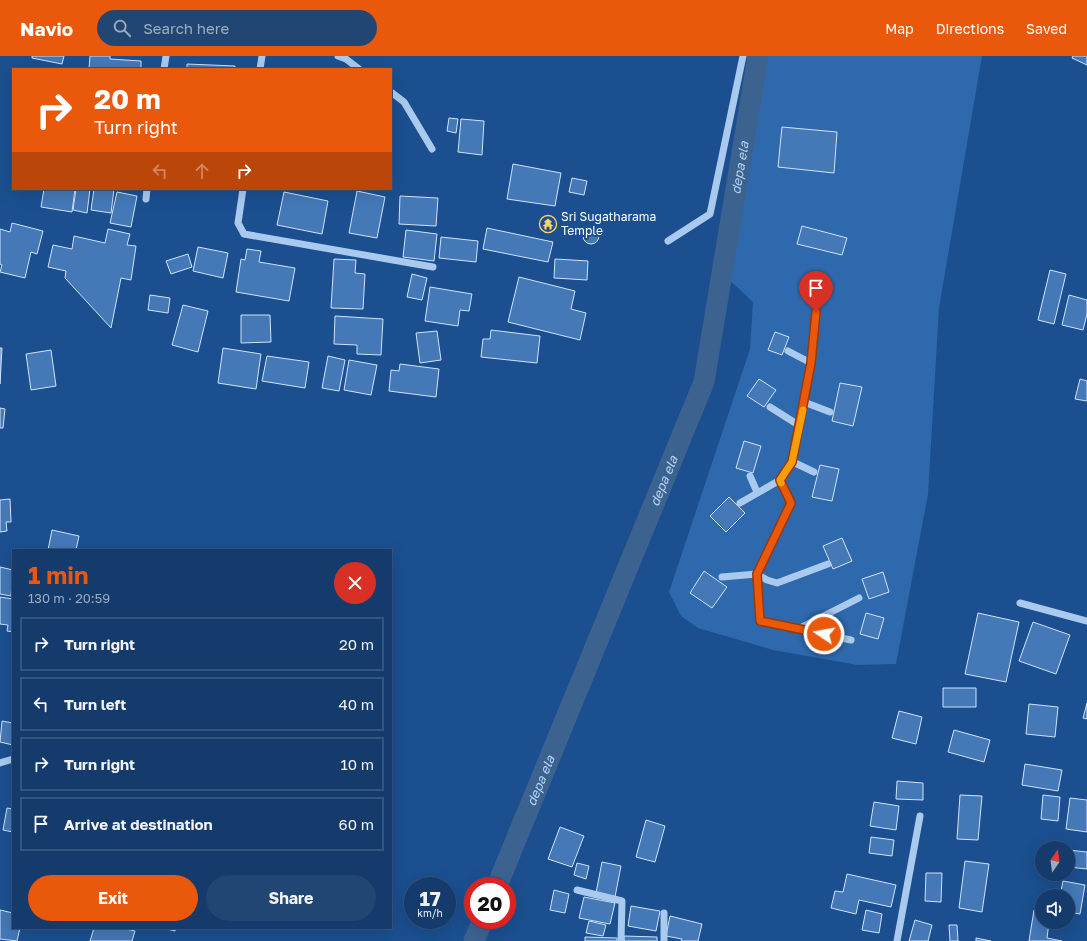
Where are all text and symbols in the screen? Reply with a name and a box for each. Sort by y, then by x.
search box [97,10,377,46]
text: Navio [20,17,73,40]
icon: search [111,17,133,39]
text: Search here [143,19,229,37]
text: Map [885,20,914,37]
text: Directions [936,20,1004,37]
text: Saved [1026,20,1067,37]
text: 20 m [94,82,161,115]
icon: right [28,84,80,136]
text: Turn right [94,116,178,138]
water label: depa ela [727,140,752,195]
icon: left [149,160,171,182]
icon: ahead [191,160,213,182]
icon: right [233,160,255,182]
place label: Sri Sugatharama Temple [561,209,656,238]
temple icon: Sri Sugatharama Temple [538,214,558,234]
pin [799,271,833,312]
icon: arrive [805,277,827,299]
water label: depa ela [646,453,681,509]
text: 1 min [28,560,88,589]
button: close [334,562,376,604]
text: 130 m · 20:59 [28,590,110,606]
position arrow [803,613,845,655]
icon: right [30,633,52,655]
text: Turn right [64,635,135,653]
text: 20 m [339,635,374,653]
icon: left [30,693,52,715]
text: Turn left [64,695,126,713]
text: 40 m [339,695,374,713]
water label: depa ela [523,752,558,808]
icon: right [30,753,52,775]
text: Turn right [64,755,135,773]
text: 10 m [340,755,374,773]
icon: arrive [30,813,52,835]
text: Arrive at destination [64,815,213,833]
text: 60 m [339,815,374,833]
north arrow [1035,841,1075,881]
map controls [1035,841,1075,929]
button: Exit [28,875,198,921]
button: Share [206,875,376,921]
speed limit sign: 20 [464,877,516,929]
text: 17 [419,886,441,910]
button: sound [1035,889,1075,929]
text: km/h [417,907,443,919]

